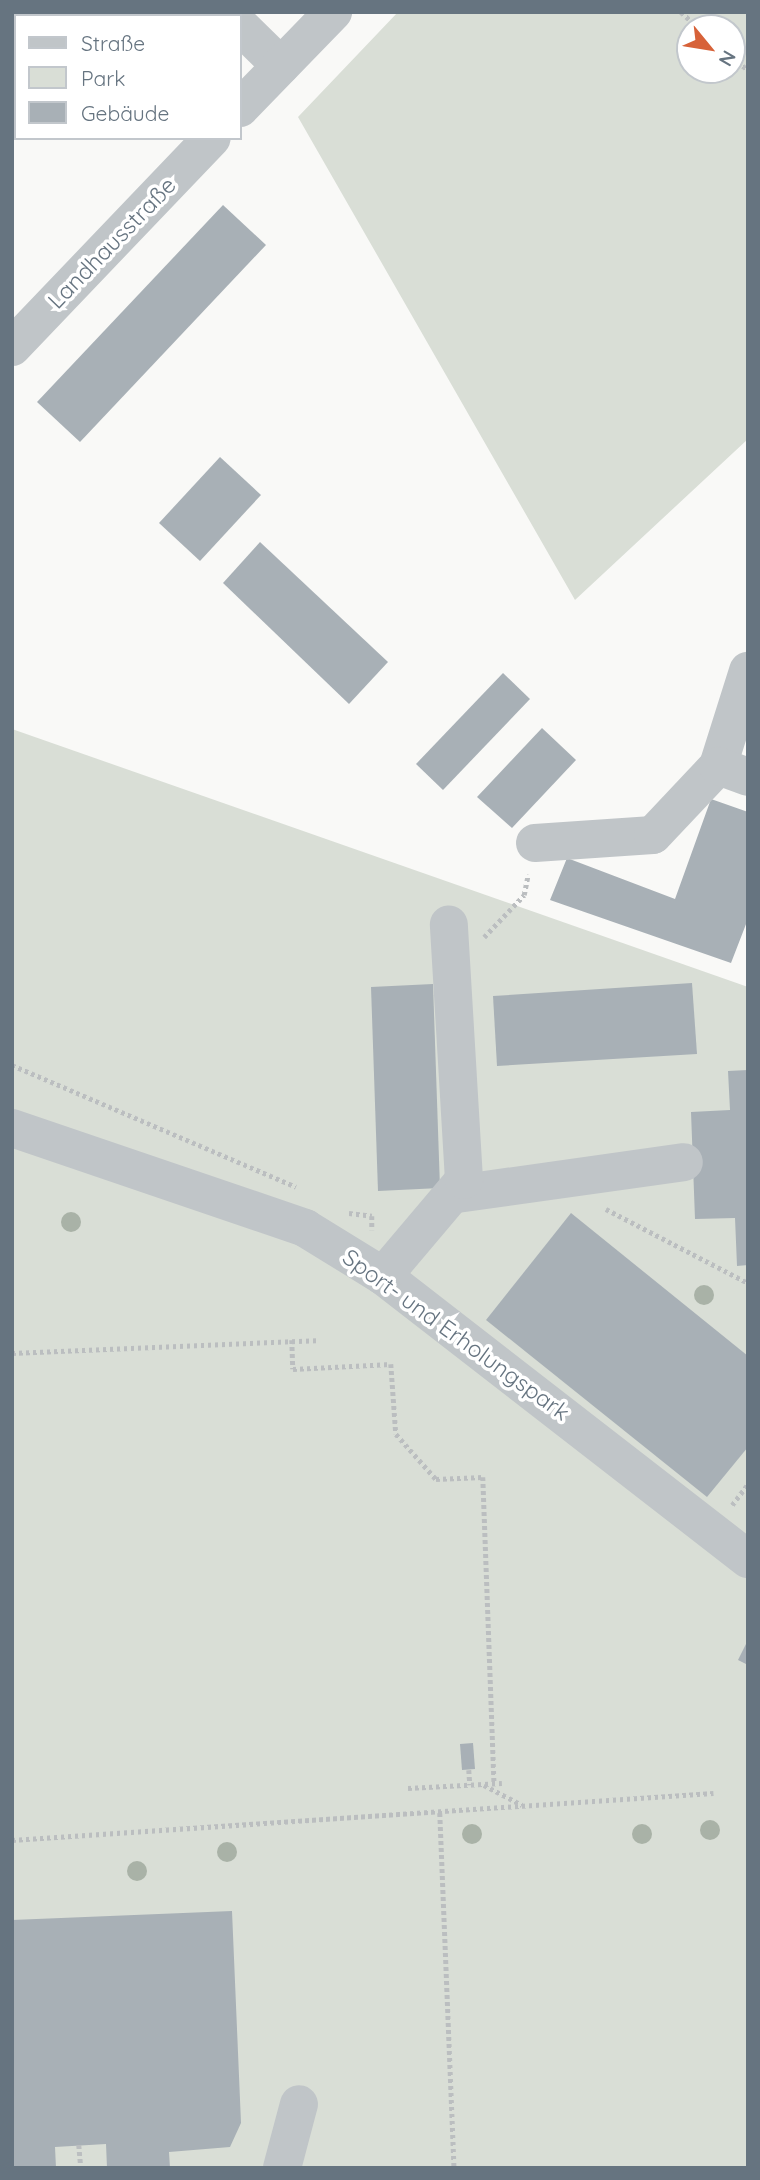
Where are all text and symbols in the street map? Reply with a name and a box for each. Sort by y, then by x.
legend [14,14,242,140]
north arrow [676,14,746,84]
text: Straße [81,30,145,56]
text: N [714,46,741,71]
text: Park [81,65,125,91]
text: Gebäude [81,100,169,126]
street label: Landhausstraße [42,172,182,314]
street label: Sport- und Erholungspark [337,1243,575,1427]

